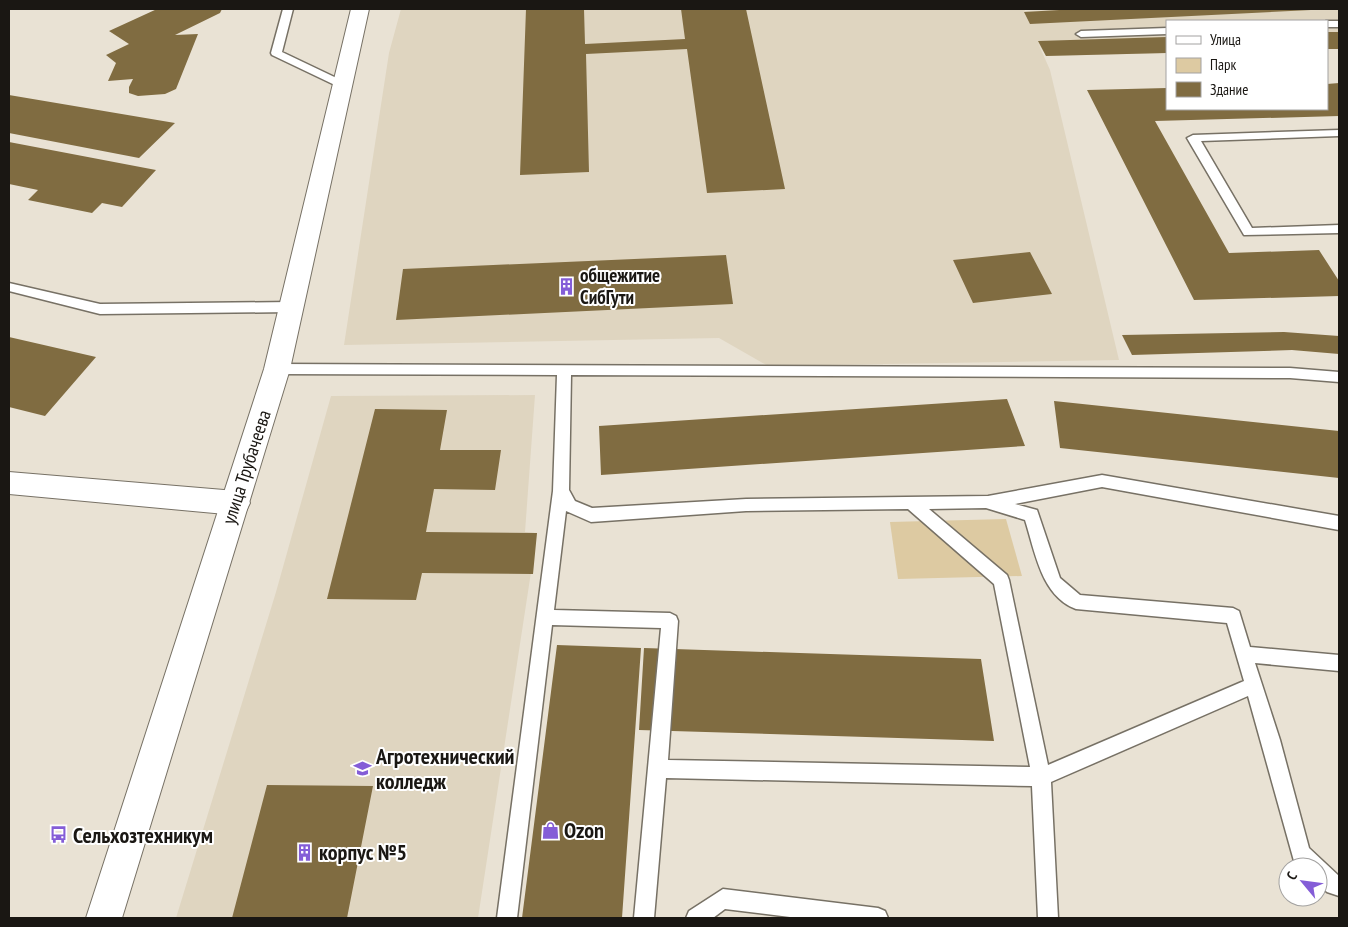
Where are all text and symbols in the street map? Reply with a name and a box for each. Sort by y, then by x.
legend [1166,20,1328,110]
text: Улица [1210,30,1241,49]
text: Парк [1210,55,1236,74]
text: Здание [1210,80,1248,99]
place label: общежитие СибГути [580,263,660,309]
building icon: общежитие СибГути [556,276,576,296]
street label: улица Трубачеева [216,407,276,527]
place label: Агротехнический колледж [375,742,515,795]
school or university icon: Агротехнический колледж [352,759,372,779]
place label: Ozon [564,816,604,844]
shop icon: Ozon [540,820,560,840]
place label: Сельхозтехникум [73,821,213,849]
bus stop icon: Сельхозтехникум [49,825,69,845]
place label: корпус №5 [319,838,407,866]
building icon: корпус №5 [295,842,315,862]
north arrow [1278,857,1328,907]
text: С [1282,868,1301,883]

